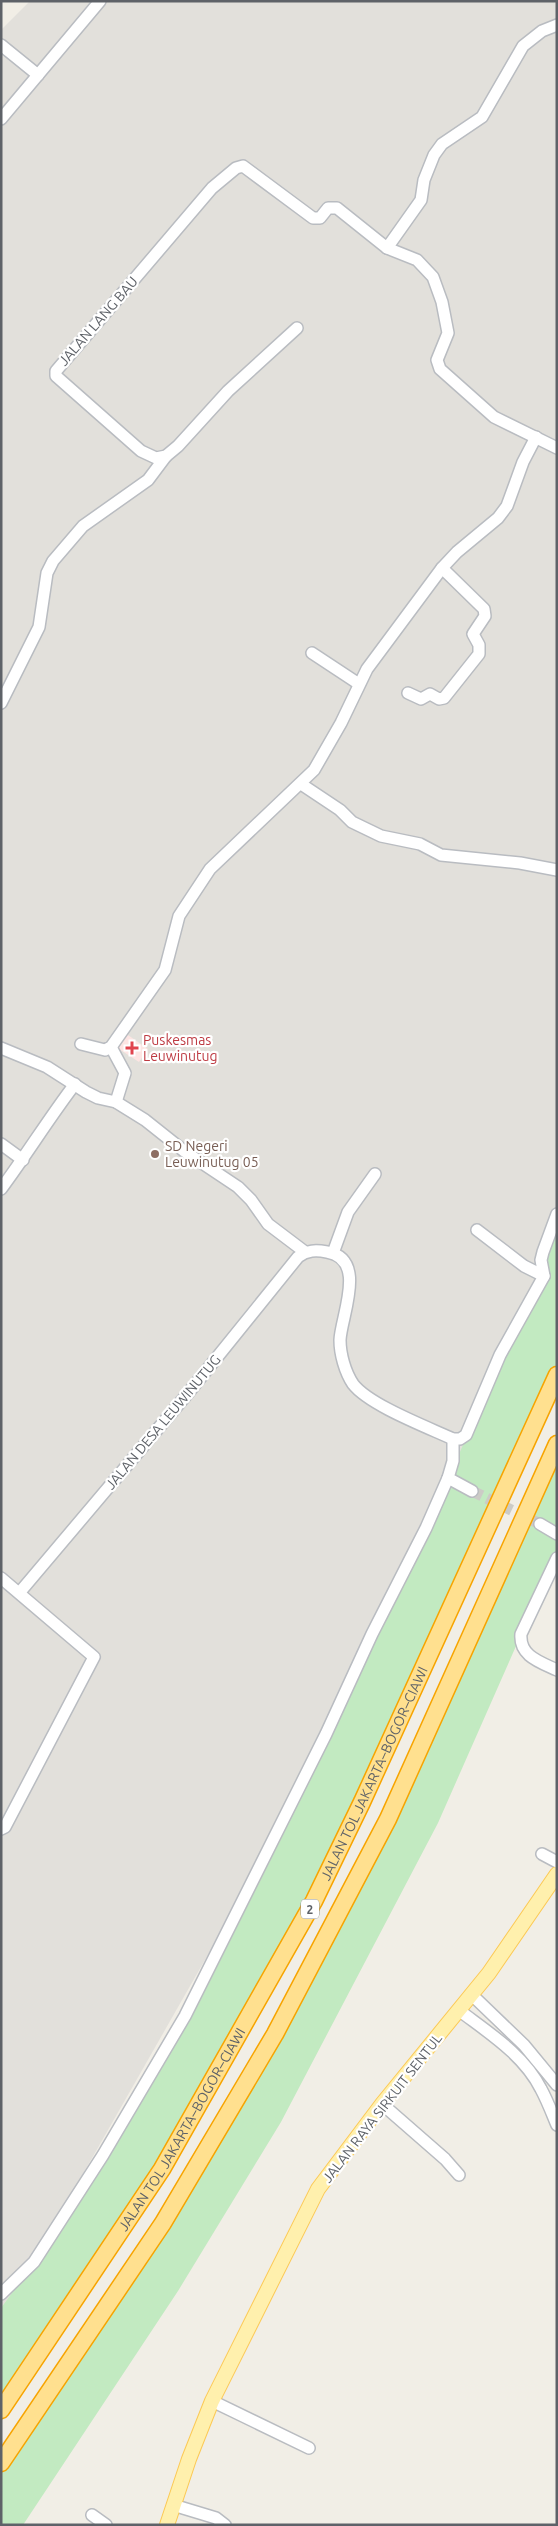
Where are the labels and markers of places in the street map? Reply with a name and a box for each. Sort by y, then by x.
place label: Puskesmas Leuwinutug [143,1032,218,1064]
marker: Puskesmas Leuwinutug [125,1041,139,1055]
place label: SD Negeri Leuwinutug 05 [165,1138,259,1170]
marker: SD Negeri Leuwinutug 05 [149,1148,161,1160]

